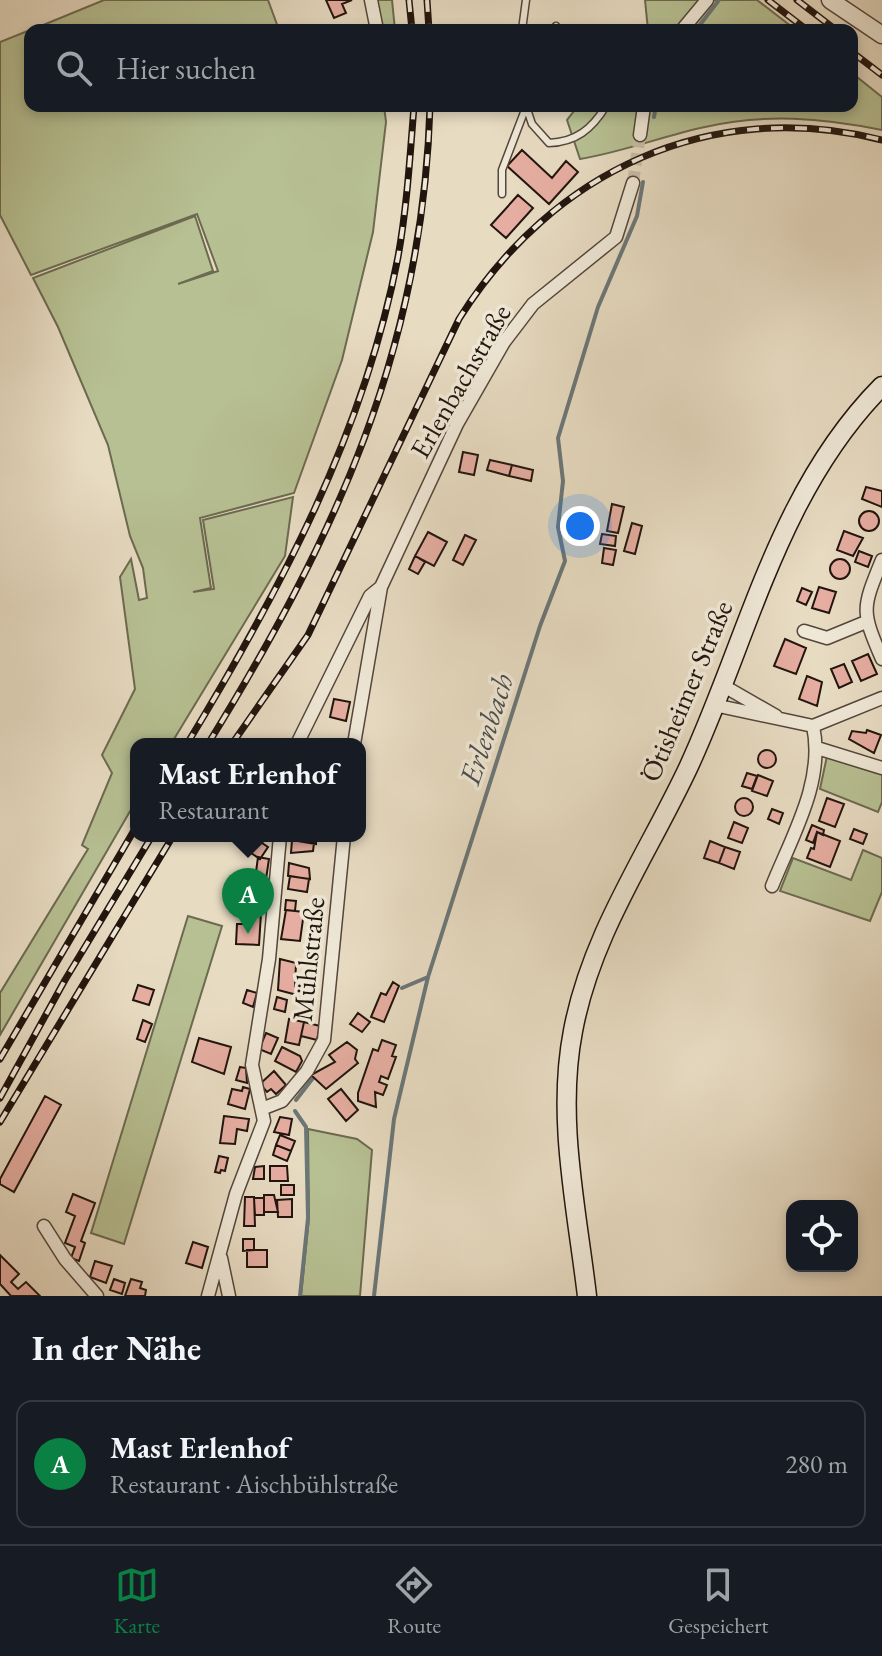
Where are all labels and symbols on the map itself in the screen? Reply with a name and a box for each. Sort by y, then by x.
street label: Erlenbachstraße [401,298,519,464]
your location [560,506,600,546]
street label: Ötisheimer Straße [632,595,740,787]
water label: Erlenbach [449,668,522,790]
pin: A [222,868,274,934]
street label: Mühlstraße [284,895,332,1023]

